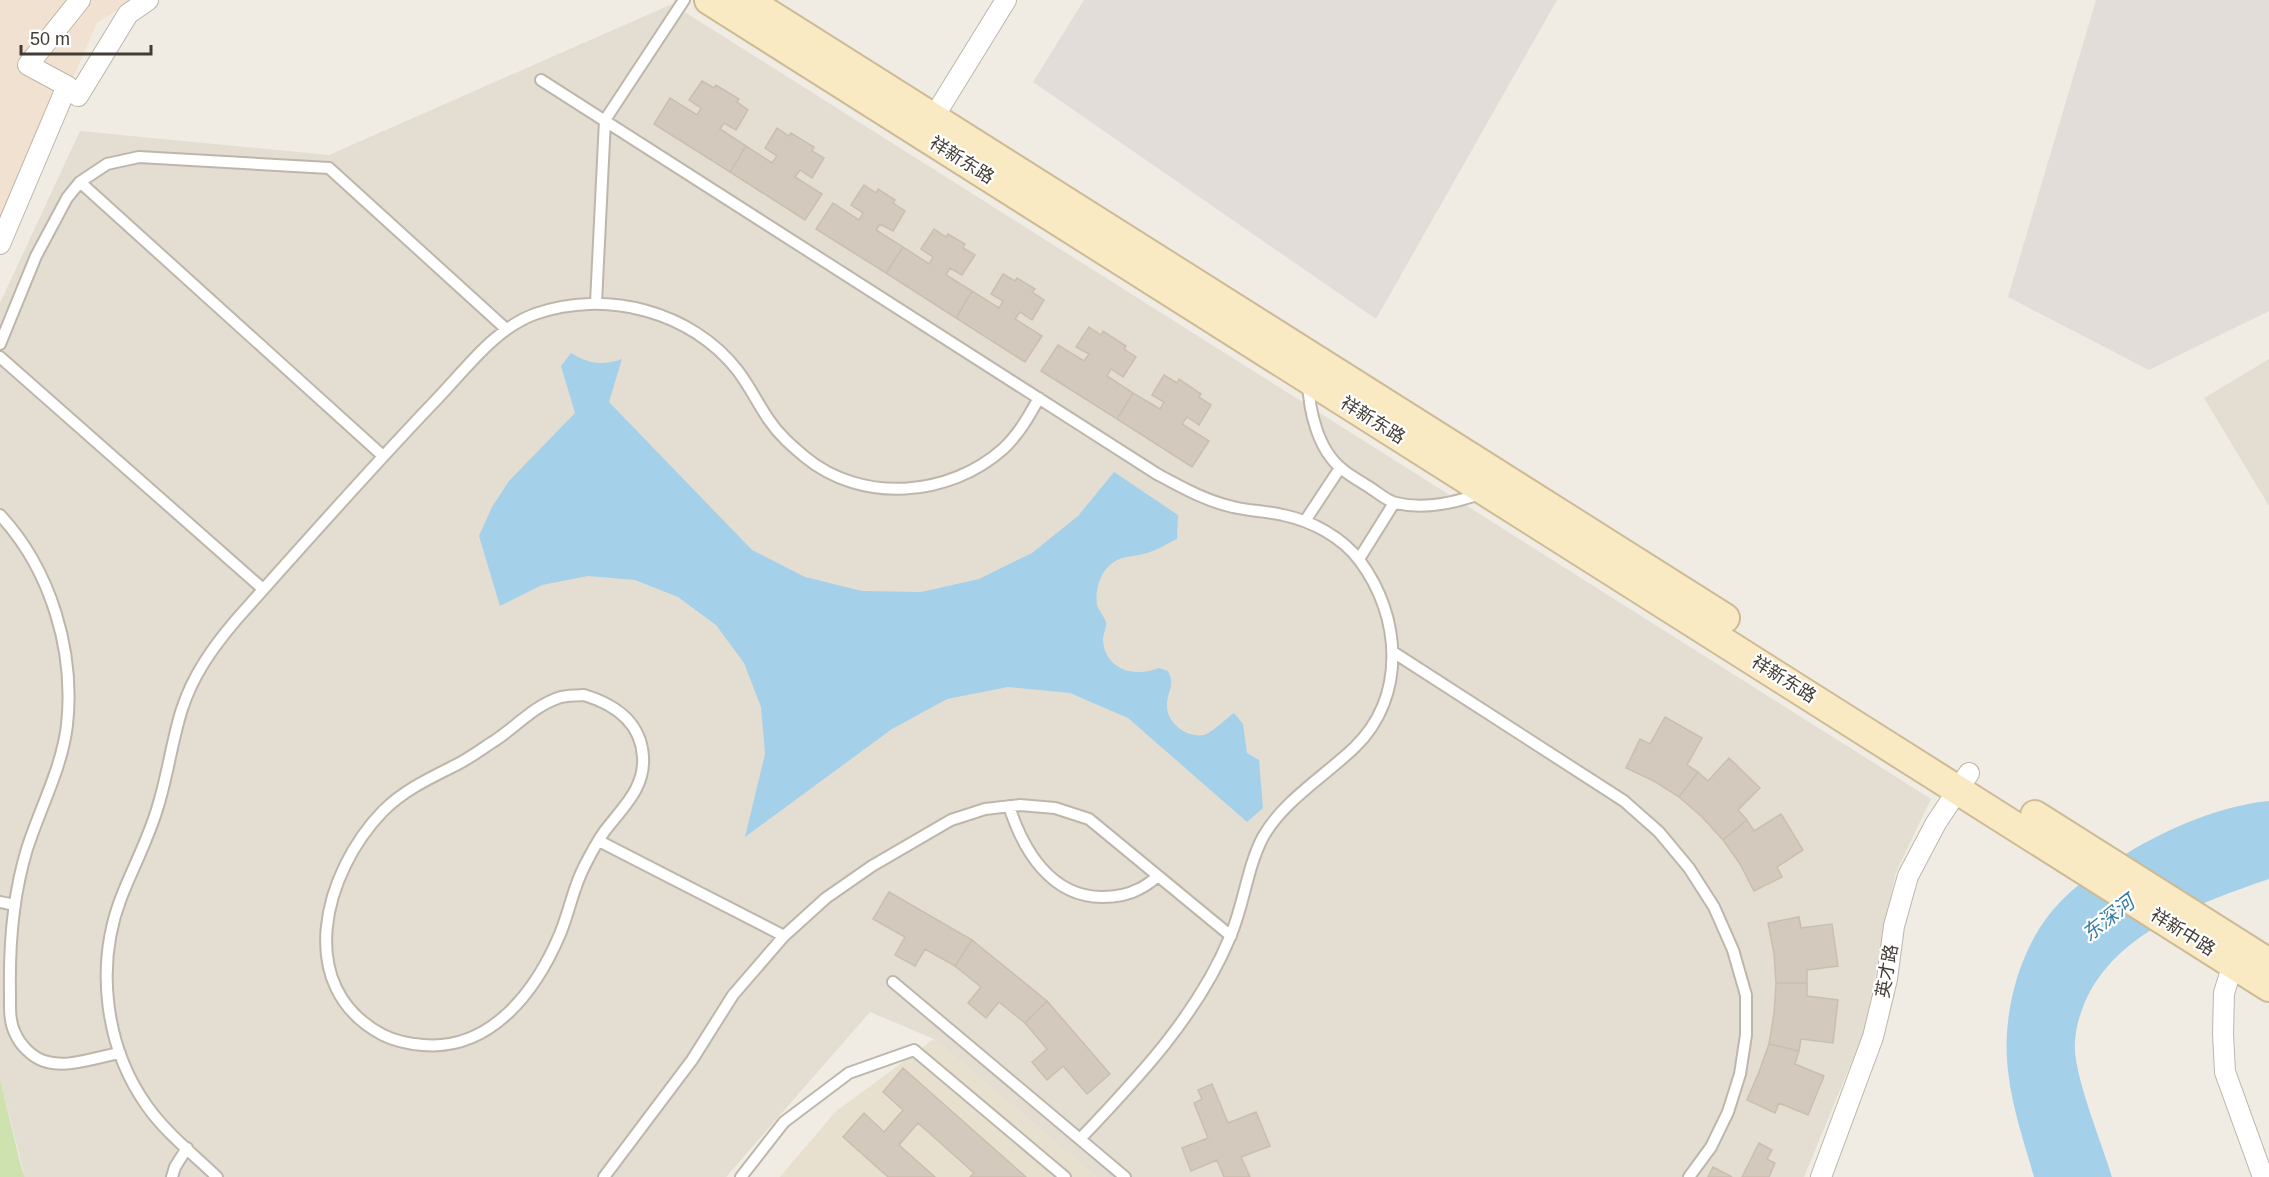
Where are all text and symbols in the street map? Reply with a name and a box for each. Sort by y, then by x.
scale bar [21,18,152,56]
text: 50 m [30,29,70,49]
street label: 祥新东路 [926,132,998,188]
street label: 祥新东路 [1337,392,1409,448]
street label: 祥新东路 [1748,651,1820,707]
water label: 东深河 [2078,888,2142,945]
street label: 祥新中路 [2147,904,2219,960]
street label: 英才路 [1872,943,1902,999]

